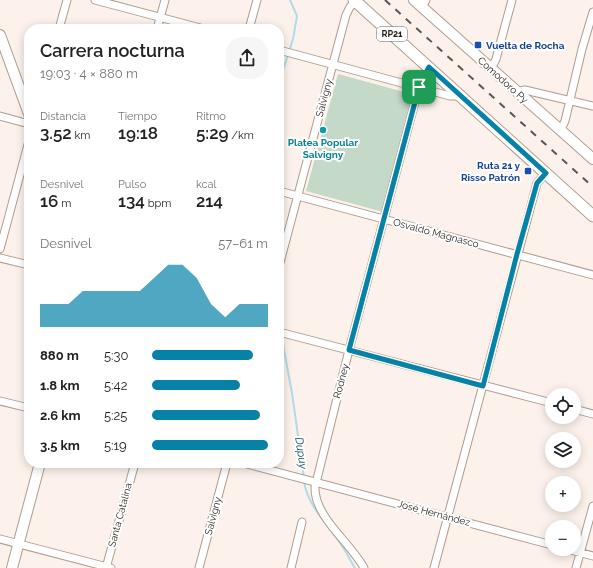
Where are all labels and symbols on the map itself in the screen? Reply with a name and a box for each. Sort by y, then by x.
road number: RP21 [377,27,407,41]
marker: Vuelta de Rocha [473,40,483,50]
place label: Vuelta de Rocha [486,40,565,51]
street label: Comodoro Py [476,55,531,106]
pin [402,70,436,104]
street label: Salvigny [314,77,334,118]
marker: Platea Popular Salvigny [318,125,328,135]
place label: Platea Popular Salvigny [288,137,358,160]
place label: Ruta 21 y Risso Patrón [461,160,520,183]
marker: Ruta 21 y Risso Patrón [523,166,533,176]
street label: Osvaldo Magnasco [392,216,480,250]
street label: Rodney [331,362,351,400]
water label: Dupuy [292,436,310,470]
street label: Santa Catalina [106,482,134,548]
street label: Salvigny [203,495,223,536]
street label: José Hernández [397,498,472,528]

